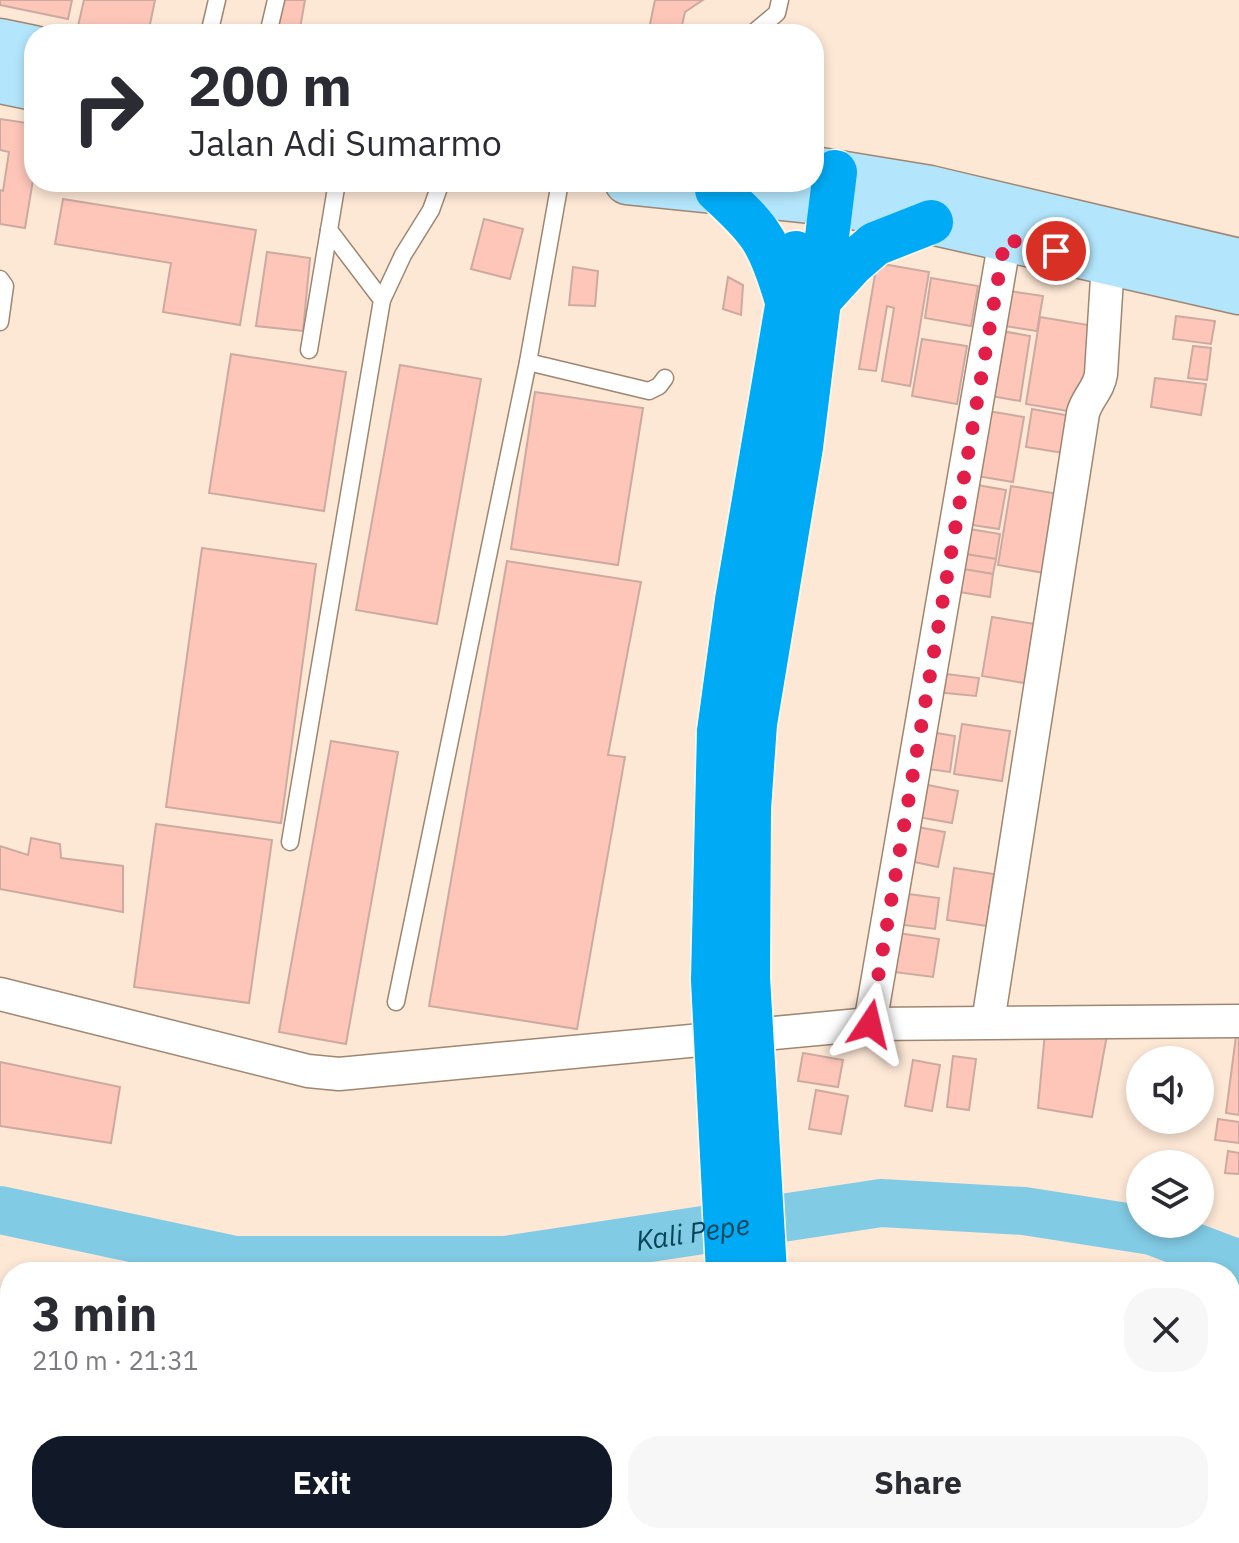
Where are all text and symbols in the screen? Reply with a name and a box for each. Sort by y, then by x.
text: 200 m [188,49,352,121]
icon: right [56,56,160,160]
text: Jalan Adi Sumarmo [188,119,502,166]
pin [1022,217,1090,285]
icon: arrive [1034,229,1078,273]
position arrow [828,982,912,1066]
map controls [1126,1046,1214,1238]
button: sound [1126,1046,1214,1134]
button: layers [1126,1150,1214,1238]
water label: Kali Pepe [633,1205,752,1258]
text: 3 min [32,1282,157,1344]
button: close [1124,1288,1208,1372]
text: 210 m · 21:31 [32,1343,198,1377]
button: Exit [32,1436,612,1528]
button: Share [628,1436,1208,1528]

